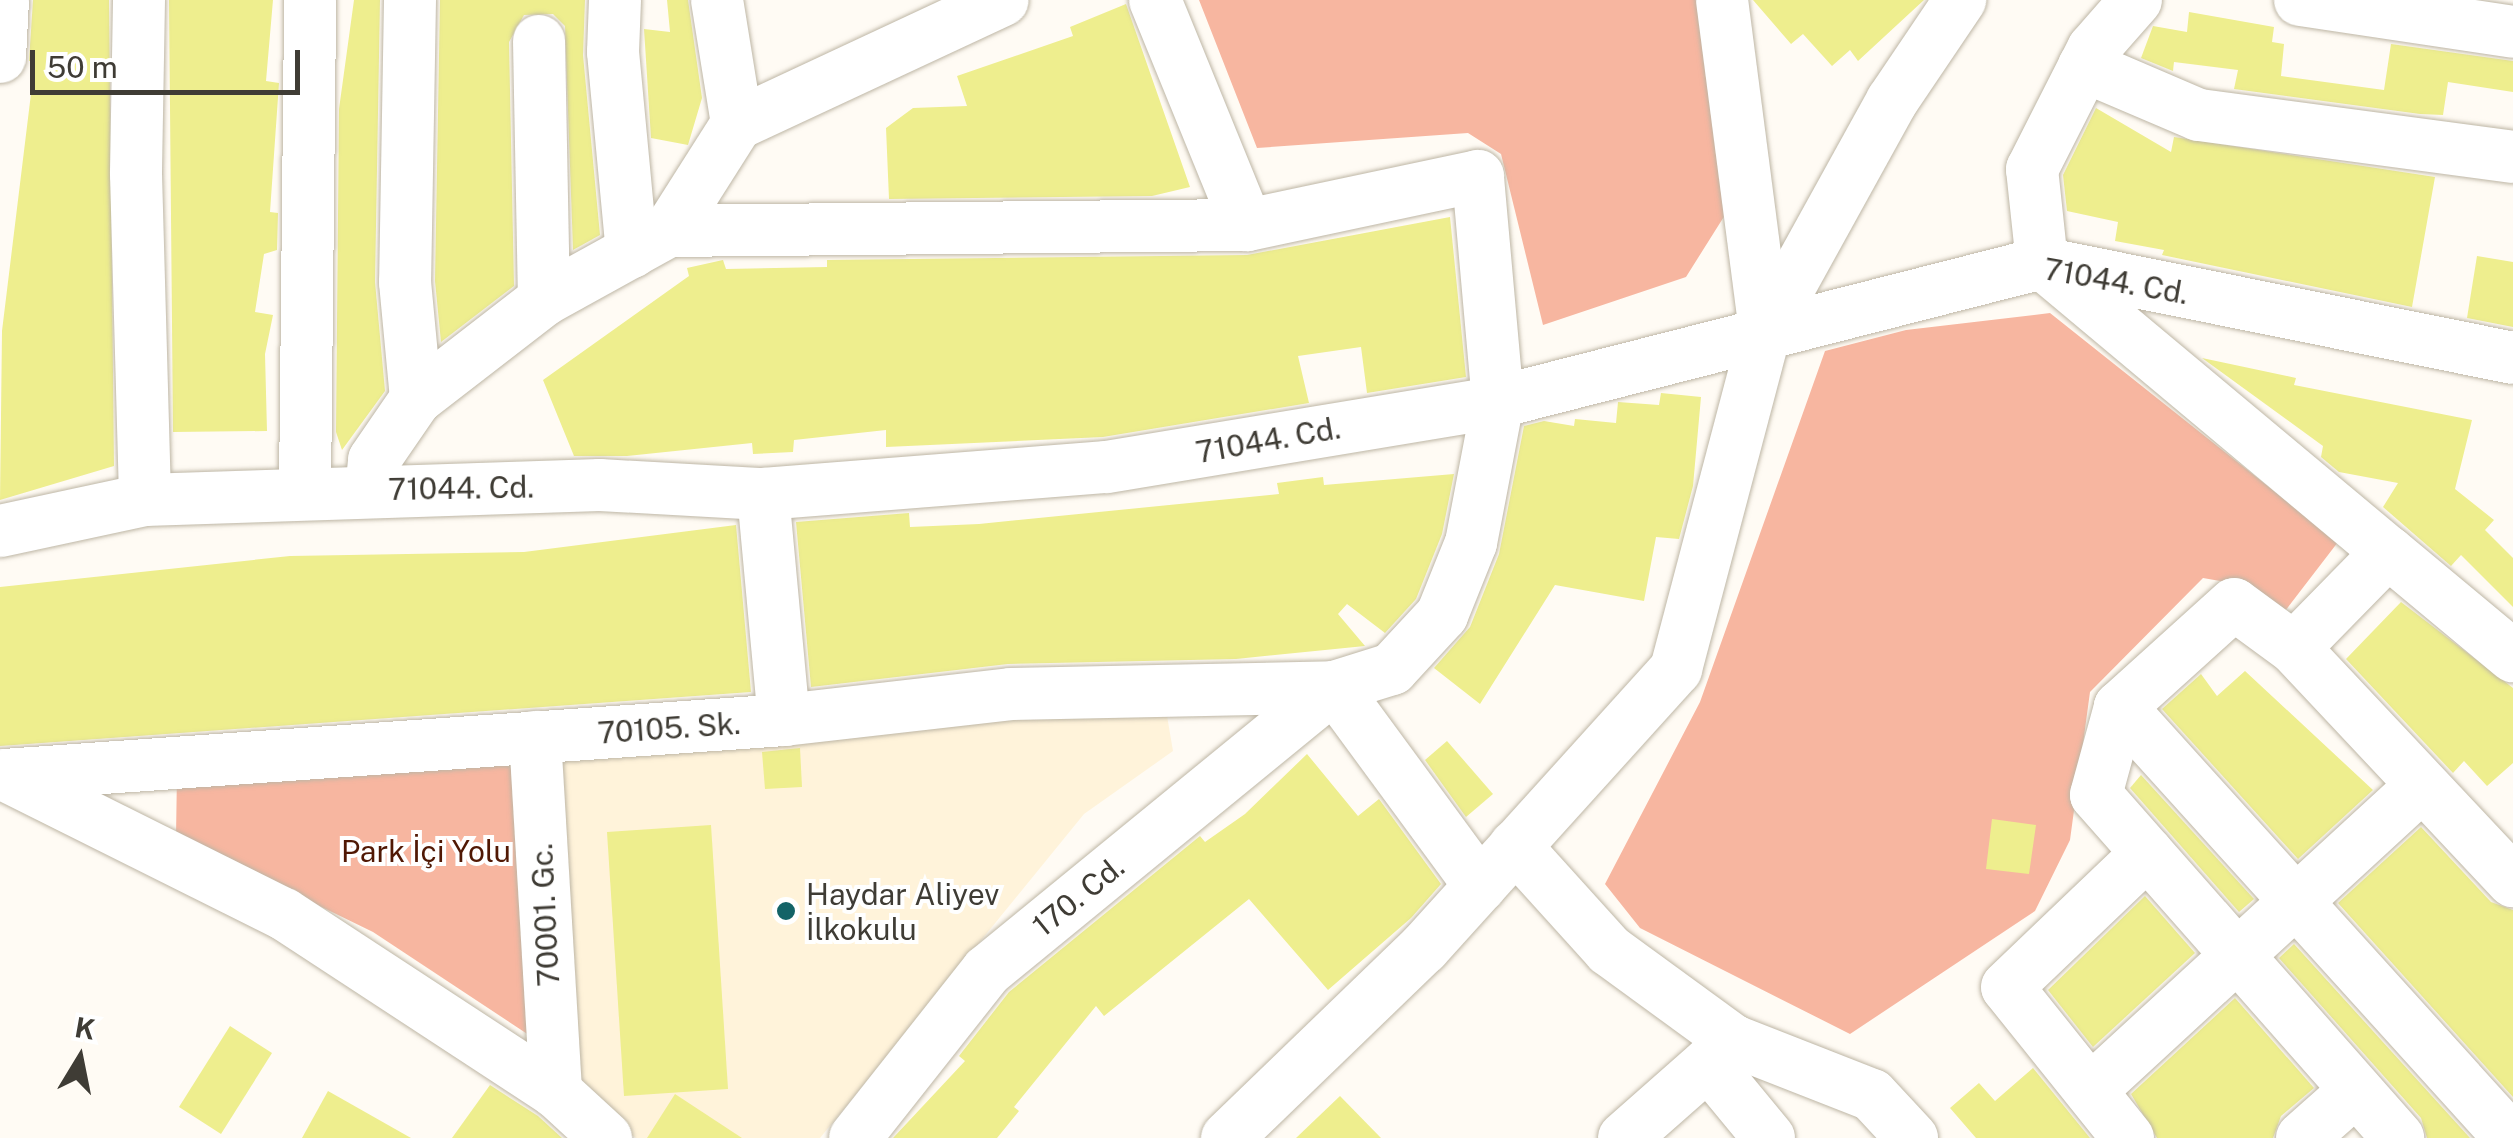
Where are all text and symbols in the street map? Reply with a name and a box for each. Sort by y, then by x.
scale bar [35,30,305,92]
text: 50 m [47,49,118,85]
street label: 71044. Cd. [2041,251,2191,311]
street label: 71044. Cd. [1193,410,1343,470]
street label: 71044. Cd. [388,469,534,507]
street label: 70105. Sk. [596,705,742,751]
park label: Park İçi Yolu [341,833,511,869]
street label: 70001. Gc. [523,842,567,988]
street label: 170. Cd. [1025,848,1131,944]
place label: Haydar Aliyev İlkokulu [806,876,999,946]
marker: Haydar Aliyev İlkokulu [775,900,797,922]
north arrow [30,1008,130,1108]
text: K [73,1010,98,1046]

